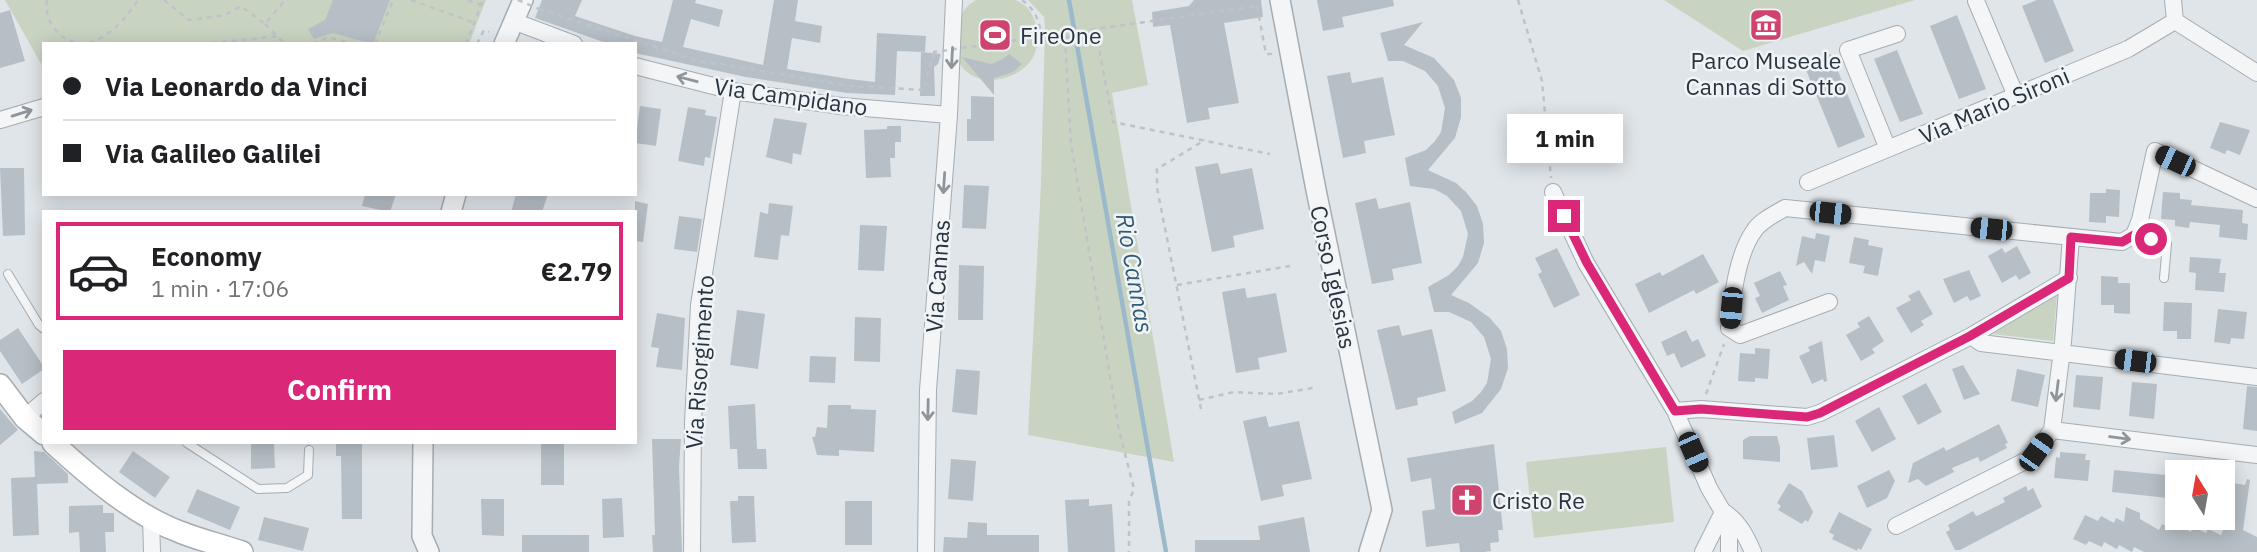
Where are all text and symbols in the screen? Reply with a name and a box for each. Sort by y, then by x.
museum icon: Parco Museale Cannas di Sotto [1747,6,1785,44]
sports icon: FireOne [976,16,1014,54]
place label: FireOne [1020,20,1102,50]
place label: Parco Museale Cannas di Sotto [1685,45,1847,101]
one-way arrow [945,46,958,69]
street label: Via Mario Sironi [1914,60,2074,150]
text: Via Leonardo da Vinci [105,69,368,103]
street label: Via Campidano [712,70,870,122]
one-way arrow [677,72,699,85]
one-way arrow [11,106,33,119]
callout: 1 min [1506,114,1622,164]
text: 1 min [1535,123,1595,153]
text: Via Galileo Galilei [105,136,321,170]
car [2152,143,2199,179]
one-way arrow [937,171,950,194]
route end [1548,200,1580,232]
car [1809,200,1852,226]
street label: Corso Iglesias [1304,203,1364,351]
water label: Rio Cannas [1109,211,1161,335]
car [1970,216,2013,242]
street label: Via Cannas [918,218,956,334]
route start [2135,223,2167,255]
text: Economy [151,239,262,273]
icon: car [67,240,130,303]
text: €2.79 [541,254,612,288]
text: 1 min · 17:06 [151,273,289,303]
street label: Via Risorgimento [678,274,720,450]
car [1719,286,1744,330]
car [2113,348,2158,374]
button: Confirm [63,350,616,430]
one-way arrow [2050,379,2063,401]
one-way arrow [921,398,935,421]
car [1675,429,1712,475]
car [2016,429,2057,475]
one-way arrow [2108,432,2130,445]
north arrow [2165,460,2235,530]
map controls [2165,460,2235,530]
church icon: Cristo Re [1448,481,1486,519]
place label: Cristo Re [1492,485,1585,515]

